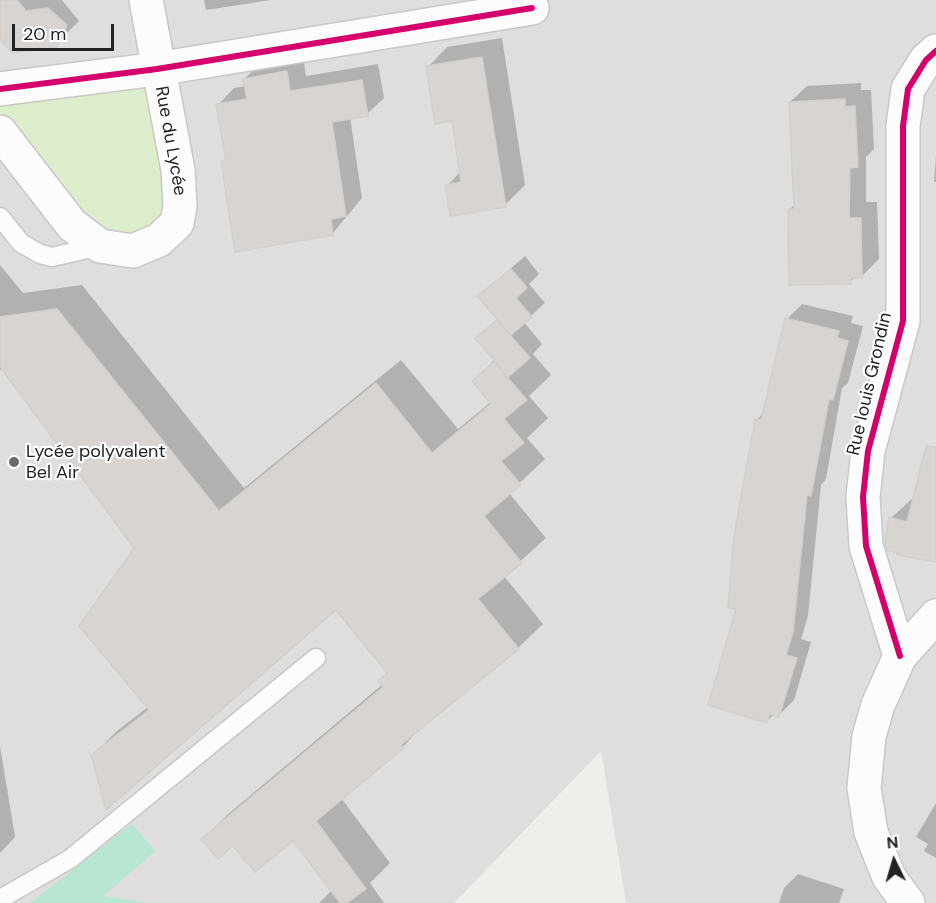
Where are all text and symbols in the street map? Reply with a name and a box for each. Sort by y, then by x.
scale bar [15,12,117,50]
text: 20 m [23,22,66,46]
street label: Rue du Lycée [150,85,190,197]
street label: Rue louis Grondin [843,310,897,458]
place label: Lycée polyvalent Bel Air [26,441,165,484]
marker: Lycée polyvalent Bel Air [7,455,21,469]
north arrow [864,831,924,891]
text: N [886,832,899,854]

